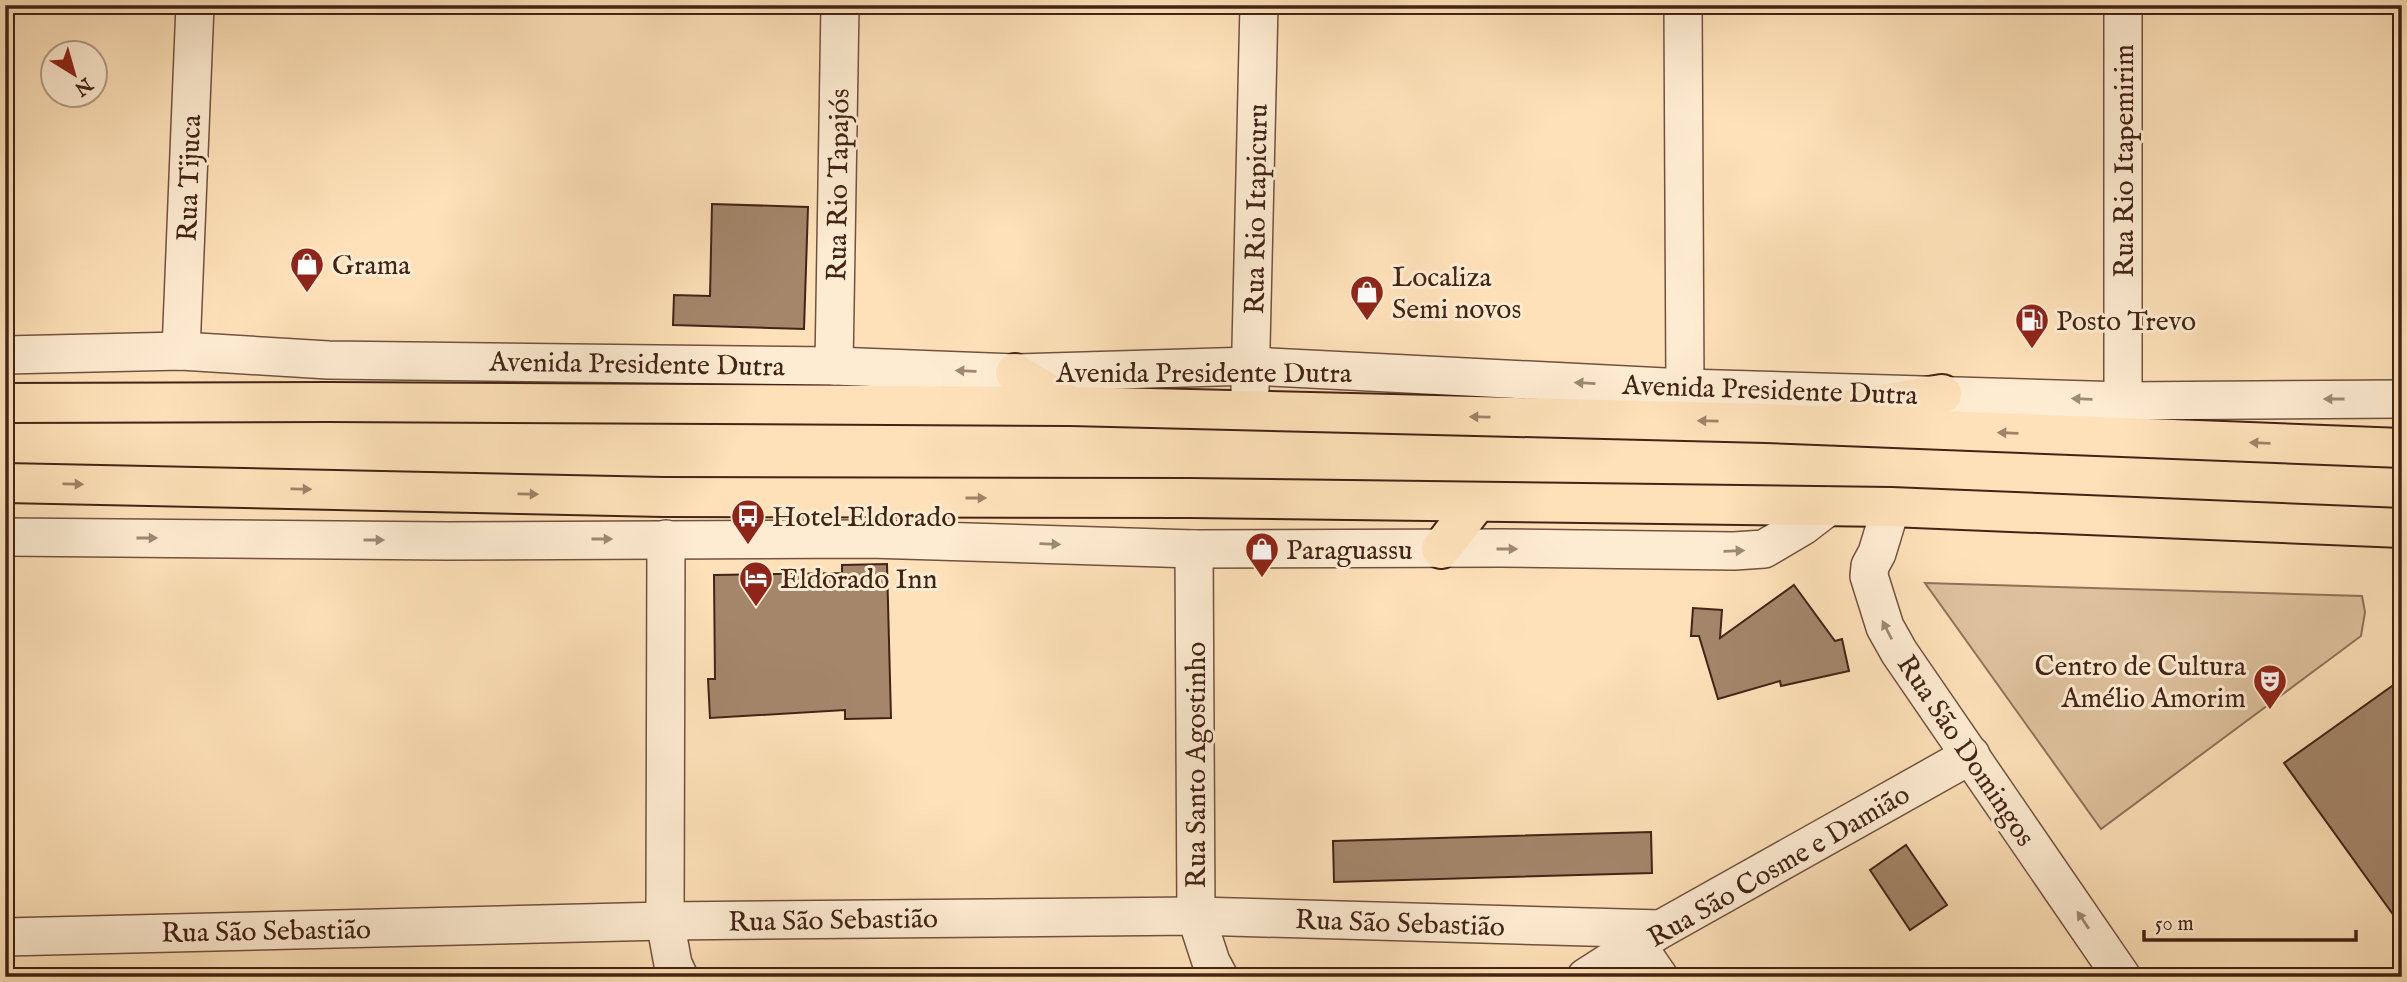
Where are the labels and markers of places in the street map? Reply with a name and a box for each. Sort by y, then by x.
shop icon: Grama [288,245,326,294]
place label: Grama [332,249,411,284]
place label: Localiza Semi novos [1392,261,1521,328]
shop icon: Localiza Semi novos [1348,273,1386,322]
fuel station icon: Posto Trevo [2013,301,2051,350]
place label: Posto Trevo [2056,305,2196,340]
bus stop icon: Hotel Eldorado [729,497,767,546]
place label: Hotel Eldorado [772,501,956,536]
shop icon: Paraguassu [1243,530,1281,579]
place label: Paraguassu [1286,534,1413,569]
hotel icon: Eldorado Inn [737,559,775,608]
place label: Eldorado Inn [780,563,937,598]
place label: Centro de Cultura Amélio Amorim [2035,650,2247,717]
theatre icon: Centro de Cultura Amélio Amorim [2251,662,2289,711]

